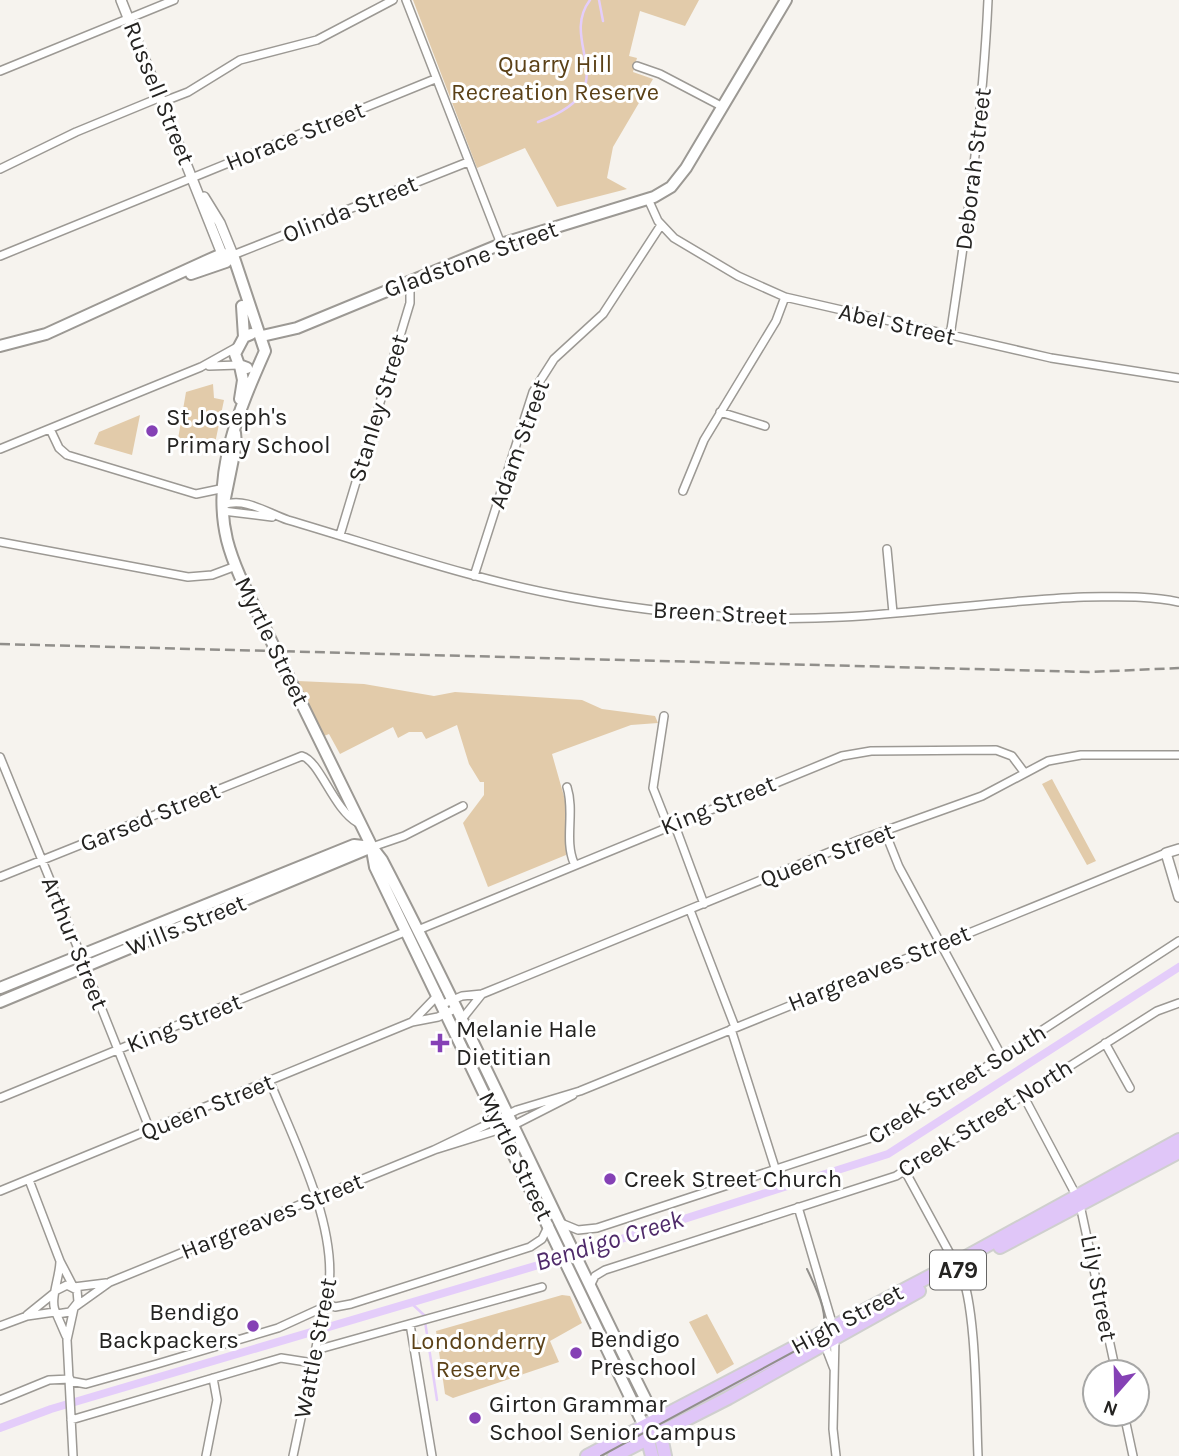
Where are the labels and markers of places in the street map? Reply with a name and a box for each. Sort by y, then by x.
place label: St Joseph's Primary School [166,403,331,459]
marker: St Joseph's Primary School [144,423,160,439]
place label: Melanie Hale Dietitian [456,1015,597,1071]
marker: Melanie Hale Dietitian [430,1033,450,1053]
place label: Creek Street Church [624,1165,842,1193]
marker: Creek Street Church [602,1171,618,1187]
place label: Bendigo Backpackers [98,1298,239,1354]
marker: Bendigo Backpackers [245,1318,261,1334]
place label: Bendigo Preschool [590,1325,697,1381]
marker: Bendigo Preschool [568,1345,584,1361]
place label: Girton Grammar School Senior Campus [489,1390,737,1446]
marker: Girton Grammar School Senior Campus [467,1410,483,1426]

